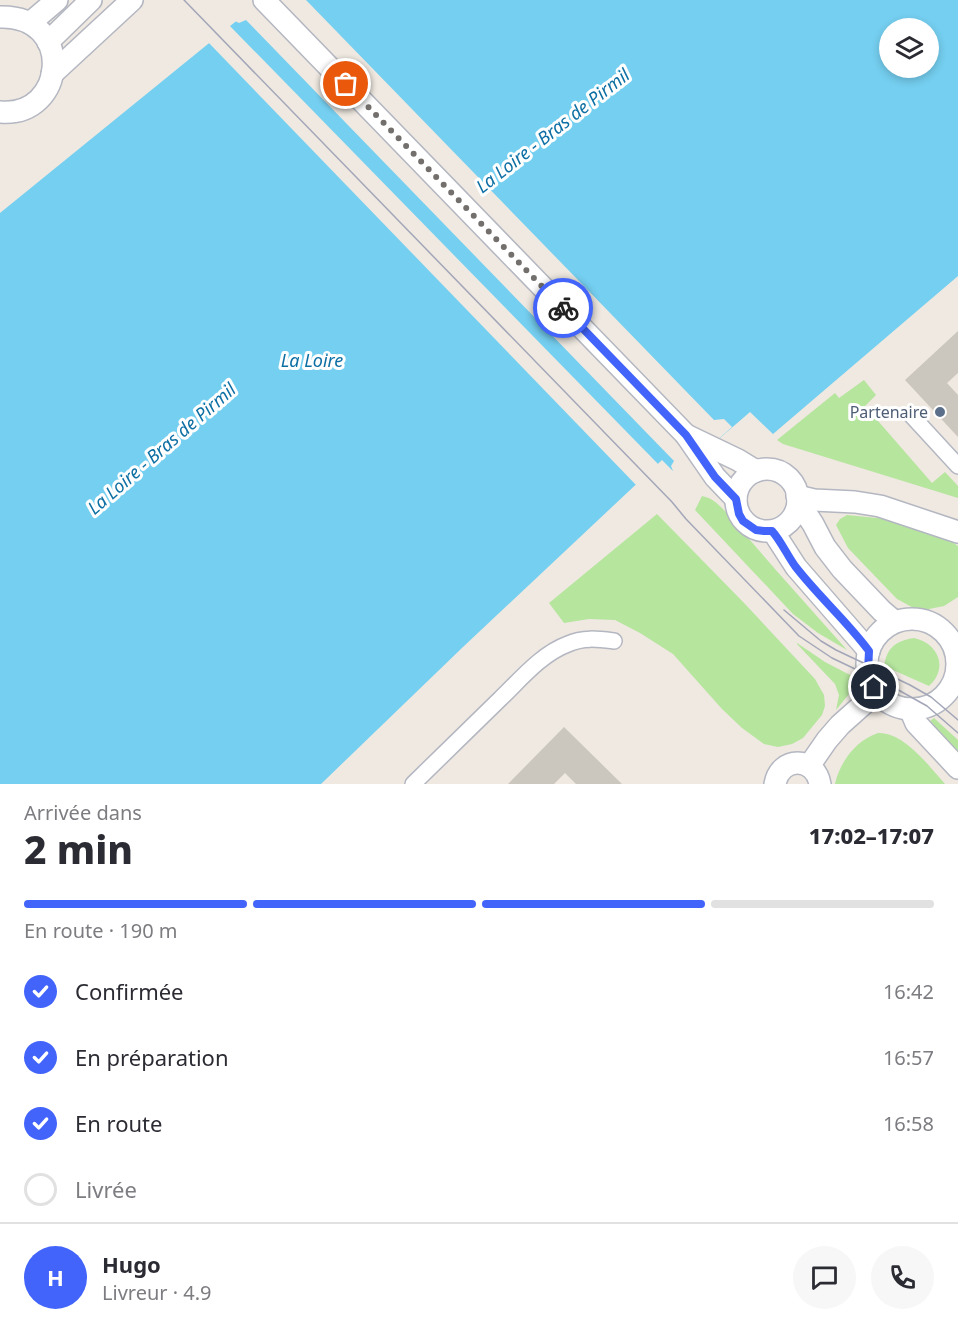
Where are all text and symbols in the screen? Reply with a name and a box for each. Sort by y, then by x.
map controls [879,18,939,78]
button: layers [879,18,939,78]
pin [320,58,371,109]
water label: La Loire - Bras de Pirmil [470,62,635,198]
icon: bag [329,67,362,100]
courier [533,278,593,338]
icon: bike [547,292,580,325]
water label: La Loire [281,348,343,372]
water label: La Loire - Bras de Pirmil [82,377,241,519]
place label: Partenaire [850,401,928,423]
marker: Partenaire [933,405,947,419]
pin [848,661,899,712]
icon: home [857,670,890,703]
text: Arrivée dans [24,799,142,826]
text: 17:02–17:07 [809,820,934,850]
text: 2 min [24,822,133,875]
text: En route · 190 m [24,917,177,944]
icon: check [24,975,57,1008]
text: Confirmée [75,976,184,1006]
text: 16:42 [883,978,934,1005]
icon: check [24,1041,57,1074]
text: En préparation [75,1042,229,1072]
text: 16:57 [883,1044,934,1071]
icon: check [24,1107,57,1140]
text: En route [75,1108,162,1138]
text: 16:58 [883,1110,934,1137]
text: Livrée [75,1174,137,1204]
button: chat [793,1246,856,1309]
button: phone [871,1246,934,1309]
text: Hugo [102,1249,161,1279]
text: H [47,1262,64,1292]
text: Livreur · 4.9 [102,1279,212,1306]

